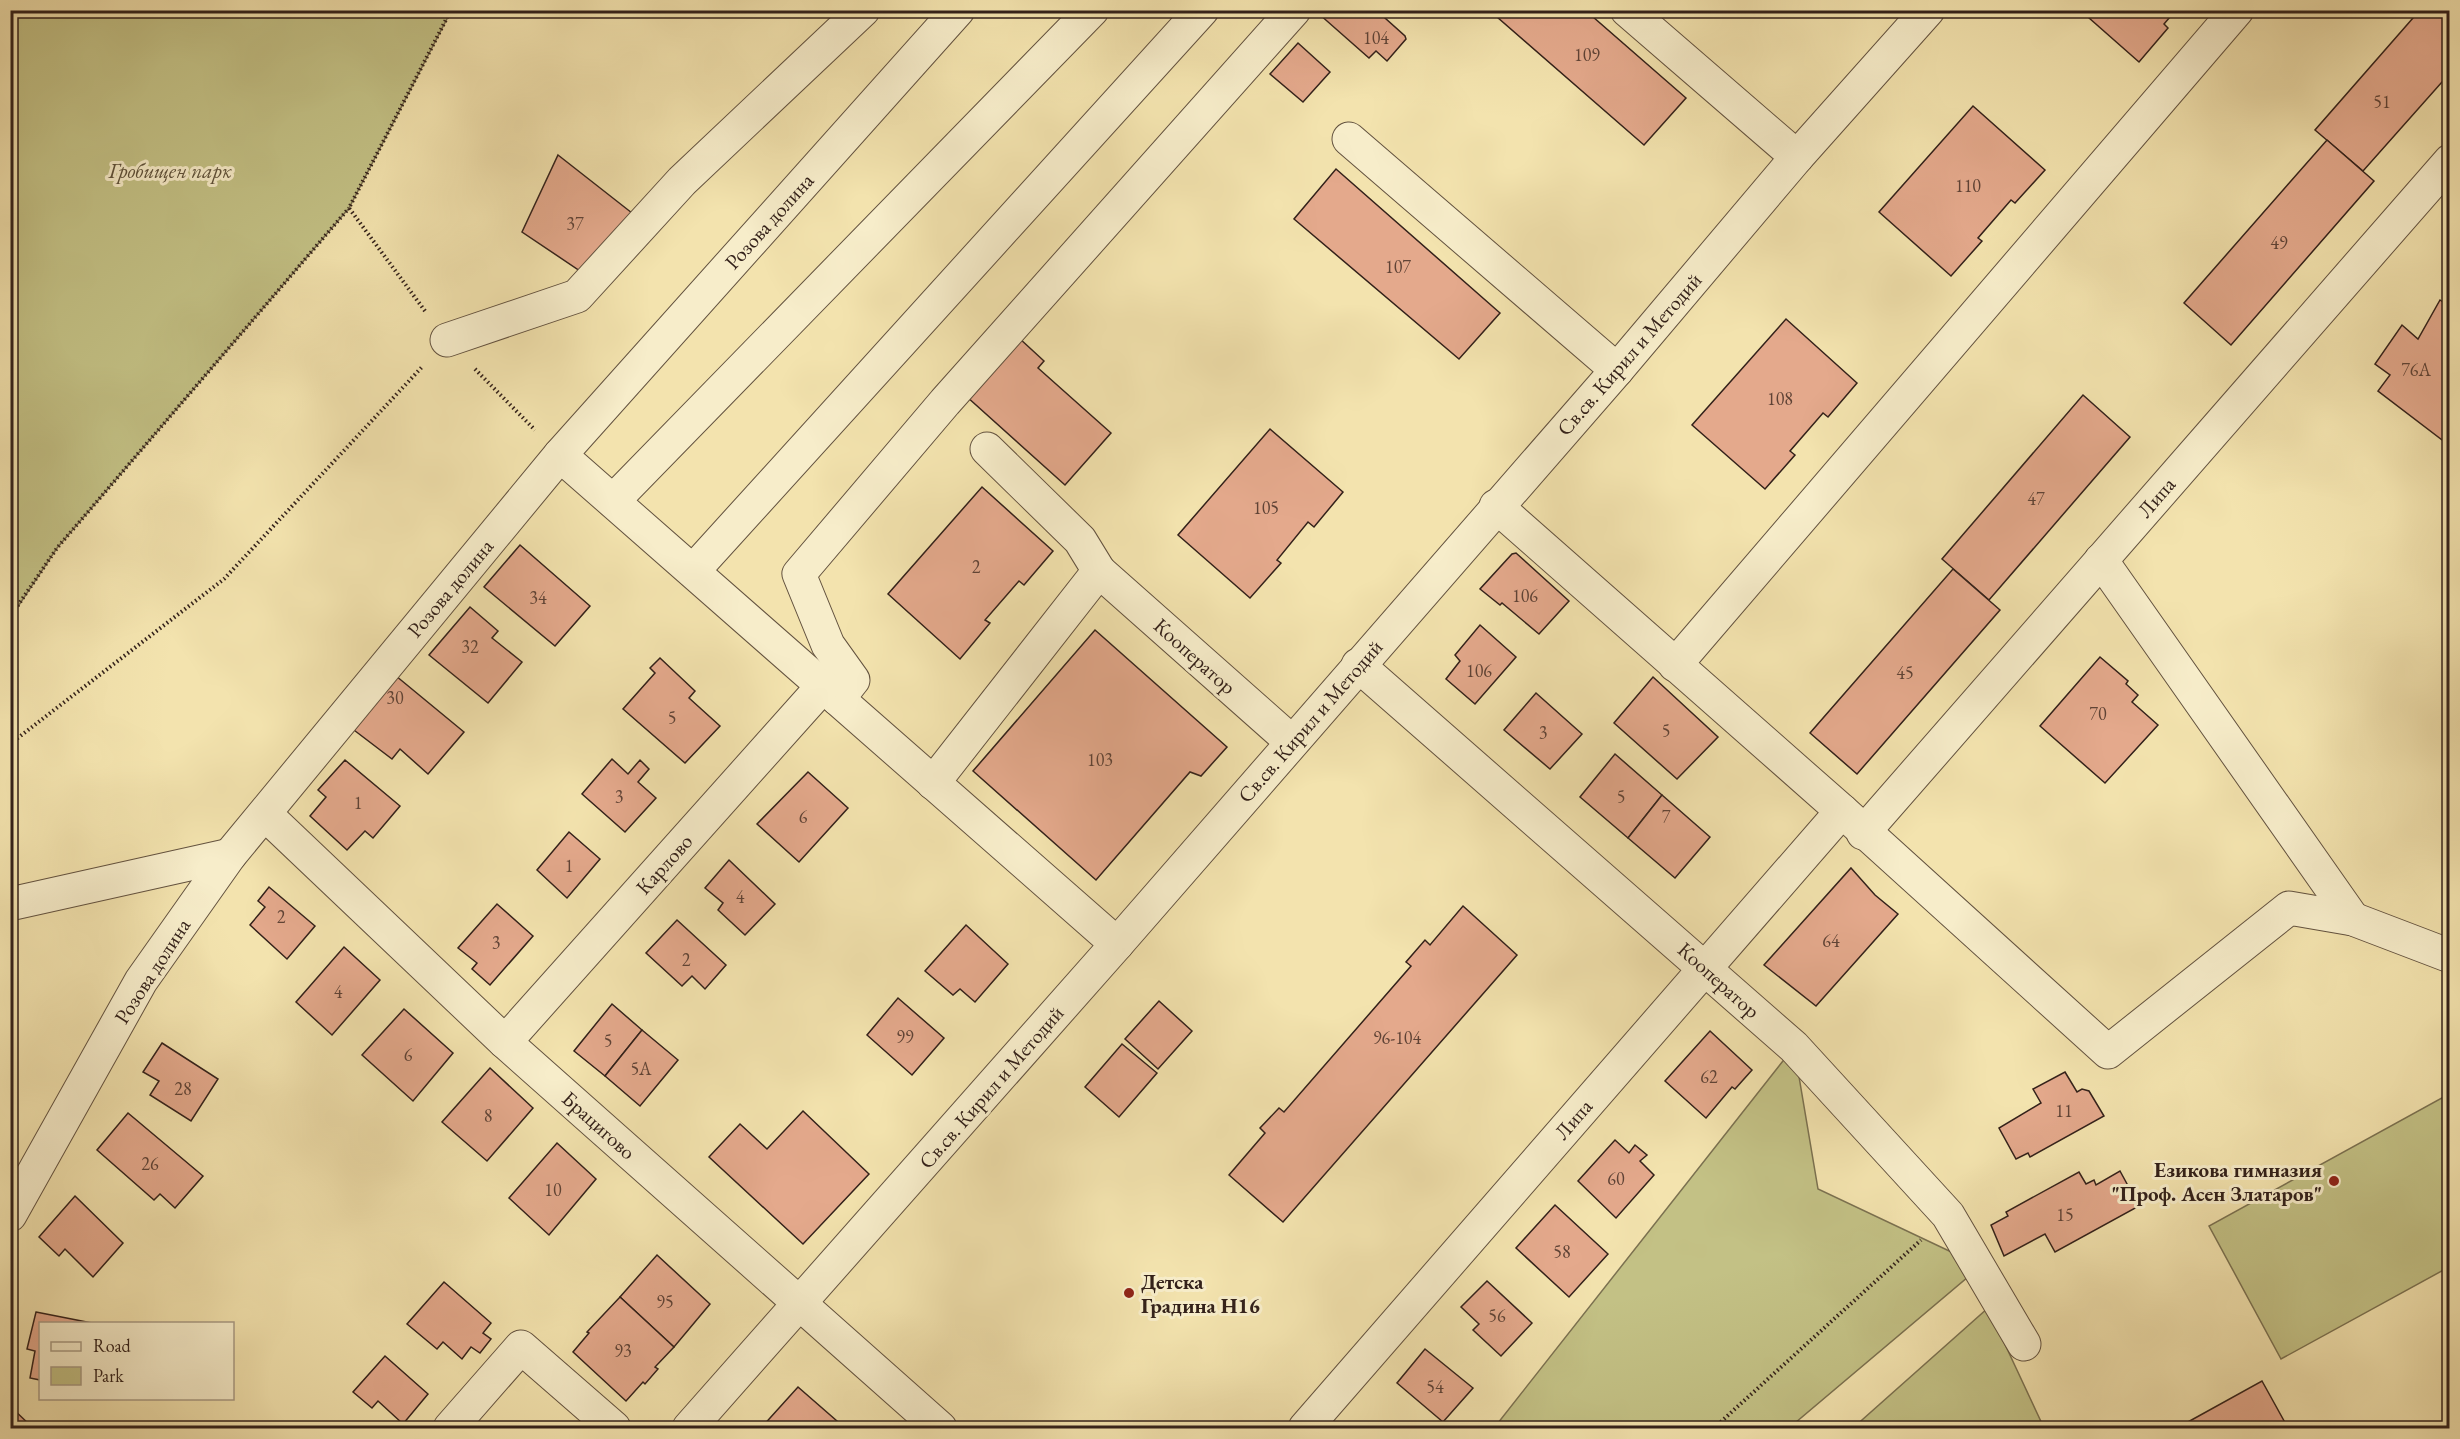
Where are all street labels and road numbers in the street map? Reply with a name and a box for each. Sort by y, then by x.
street label: Розова долина [719,167,820,275]
street label: Св.св. Кирил и Методий [1551,267,1707,441]
street label: Липа [2131,471,2181,523]
street label: Розова долина [401,533,499,643]
street label: Кооператор [1148,612,1242,700]
street label: Св.св. Кирил и Методий [1232,634,1388,808]
street label: Карлово [630,828,698,900]
street label: Розова долина [108,913,196,1029]
street label: Кооператор [1672,936,1766,1024]
street label: Св.св. Кирил и Методий [913,1000,1069,1174]
street label: Брацигово [556,1085,642,1165]
street label: Липа [1548,1093,1598,1145]

